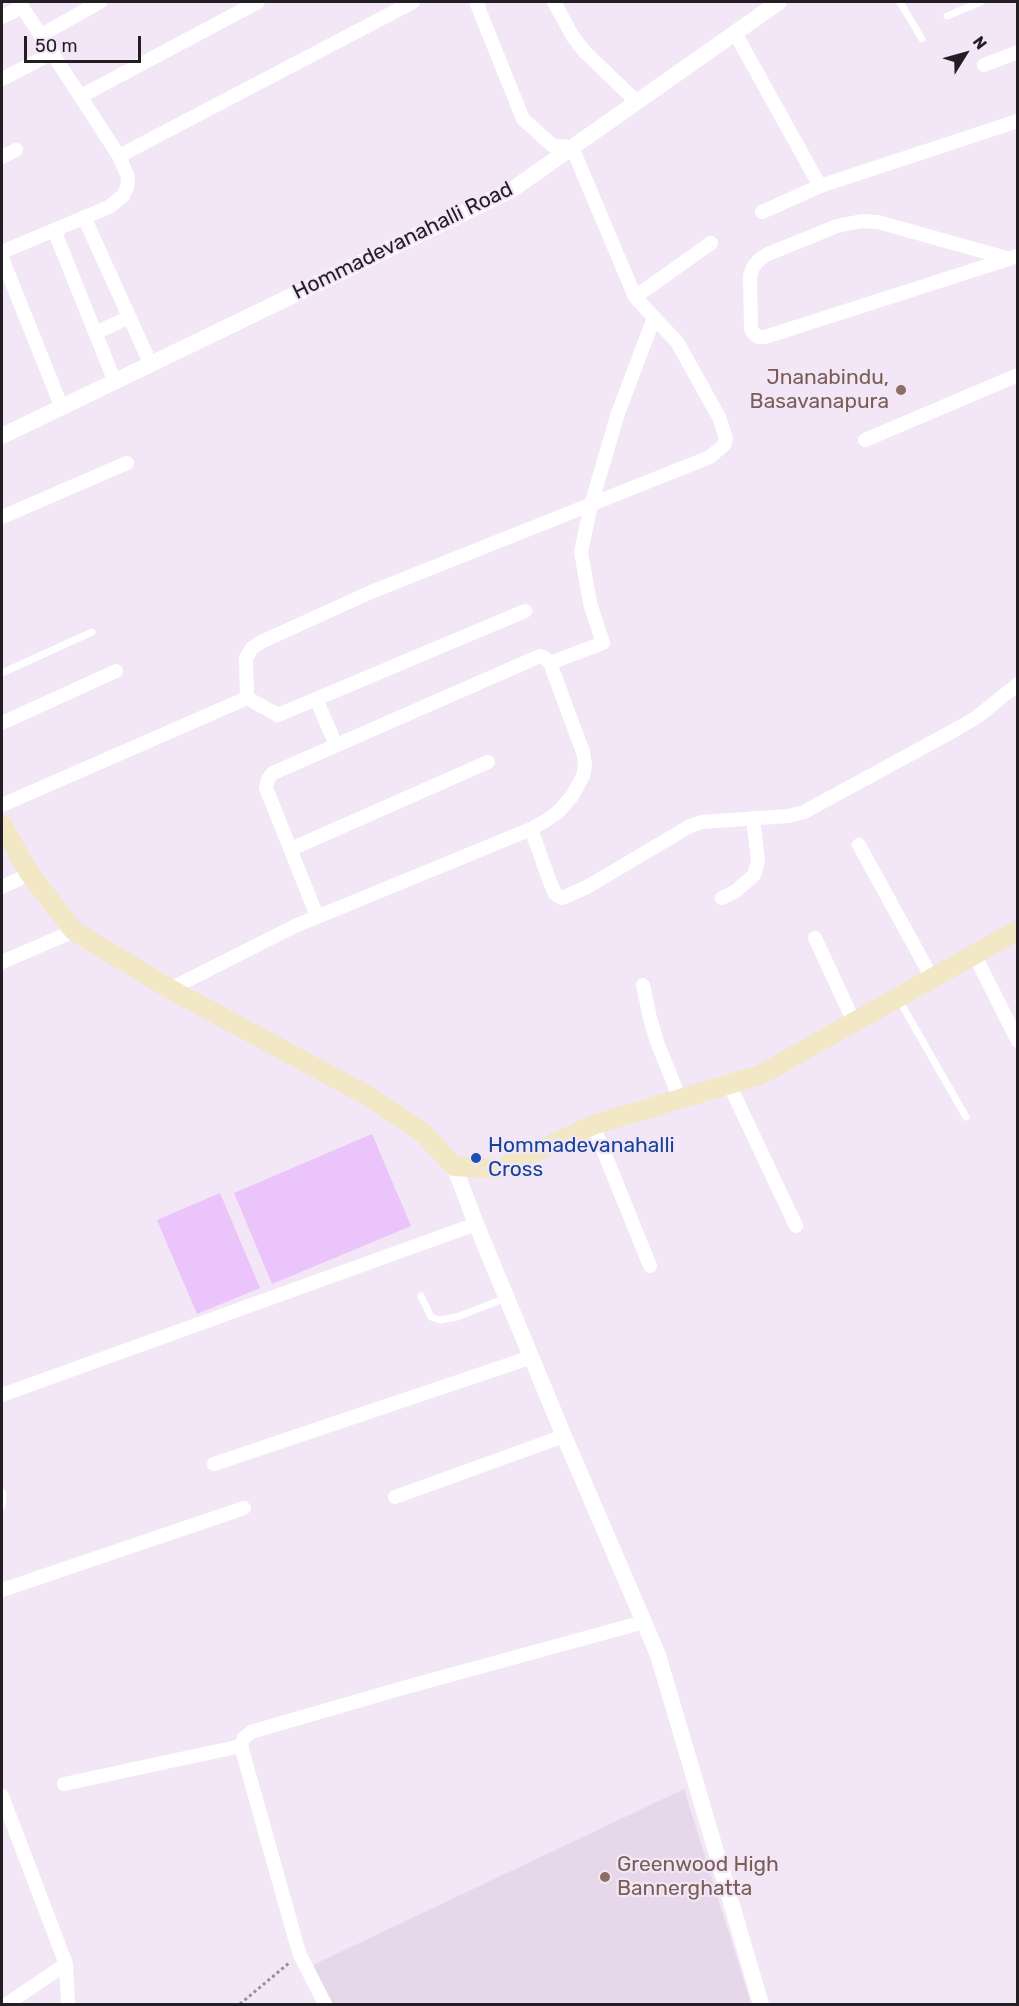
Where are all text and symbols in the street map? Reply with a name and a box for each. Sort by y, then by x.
scale bar [27,24,144,62]
north arrow [935,24,995,84]
text: N [969,33,991,53]
text: 50 m [35,35,78,57]
street label: Hommadevanahalli Road [289,177,517,305]
place label: Jnanabindu, Basavanapura [750,365,889,415]
marker: Jnanabindu, Basavanapura [894,383,908,397]
place label: Hommadevanahalli Cross [488,1133,675,1183]
marker: Hommadevanahalli Cross [469,1151,483,1165]
place label: Greenwood High Bannerghatta [617,1852,779,1902]
marker: Greenwood High Bannerghatta [598,1870,612,1884]

